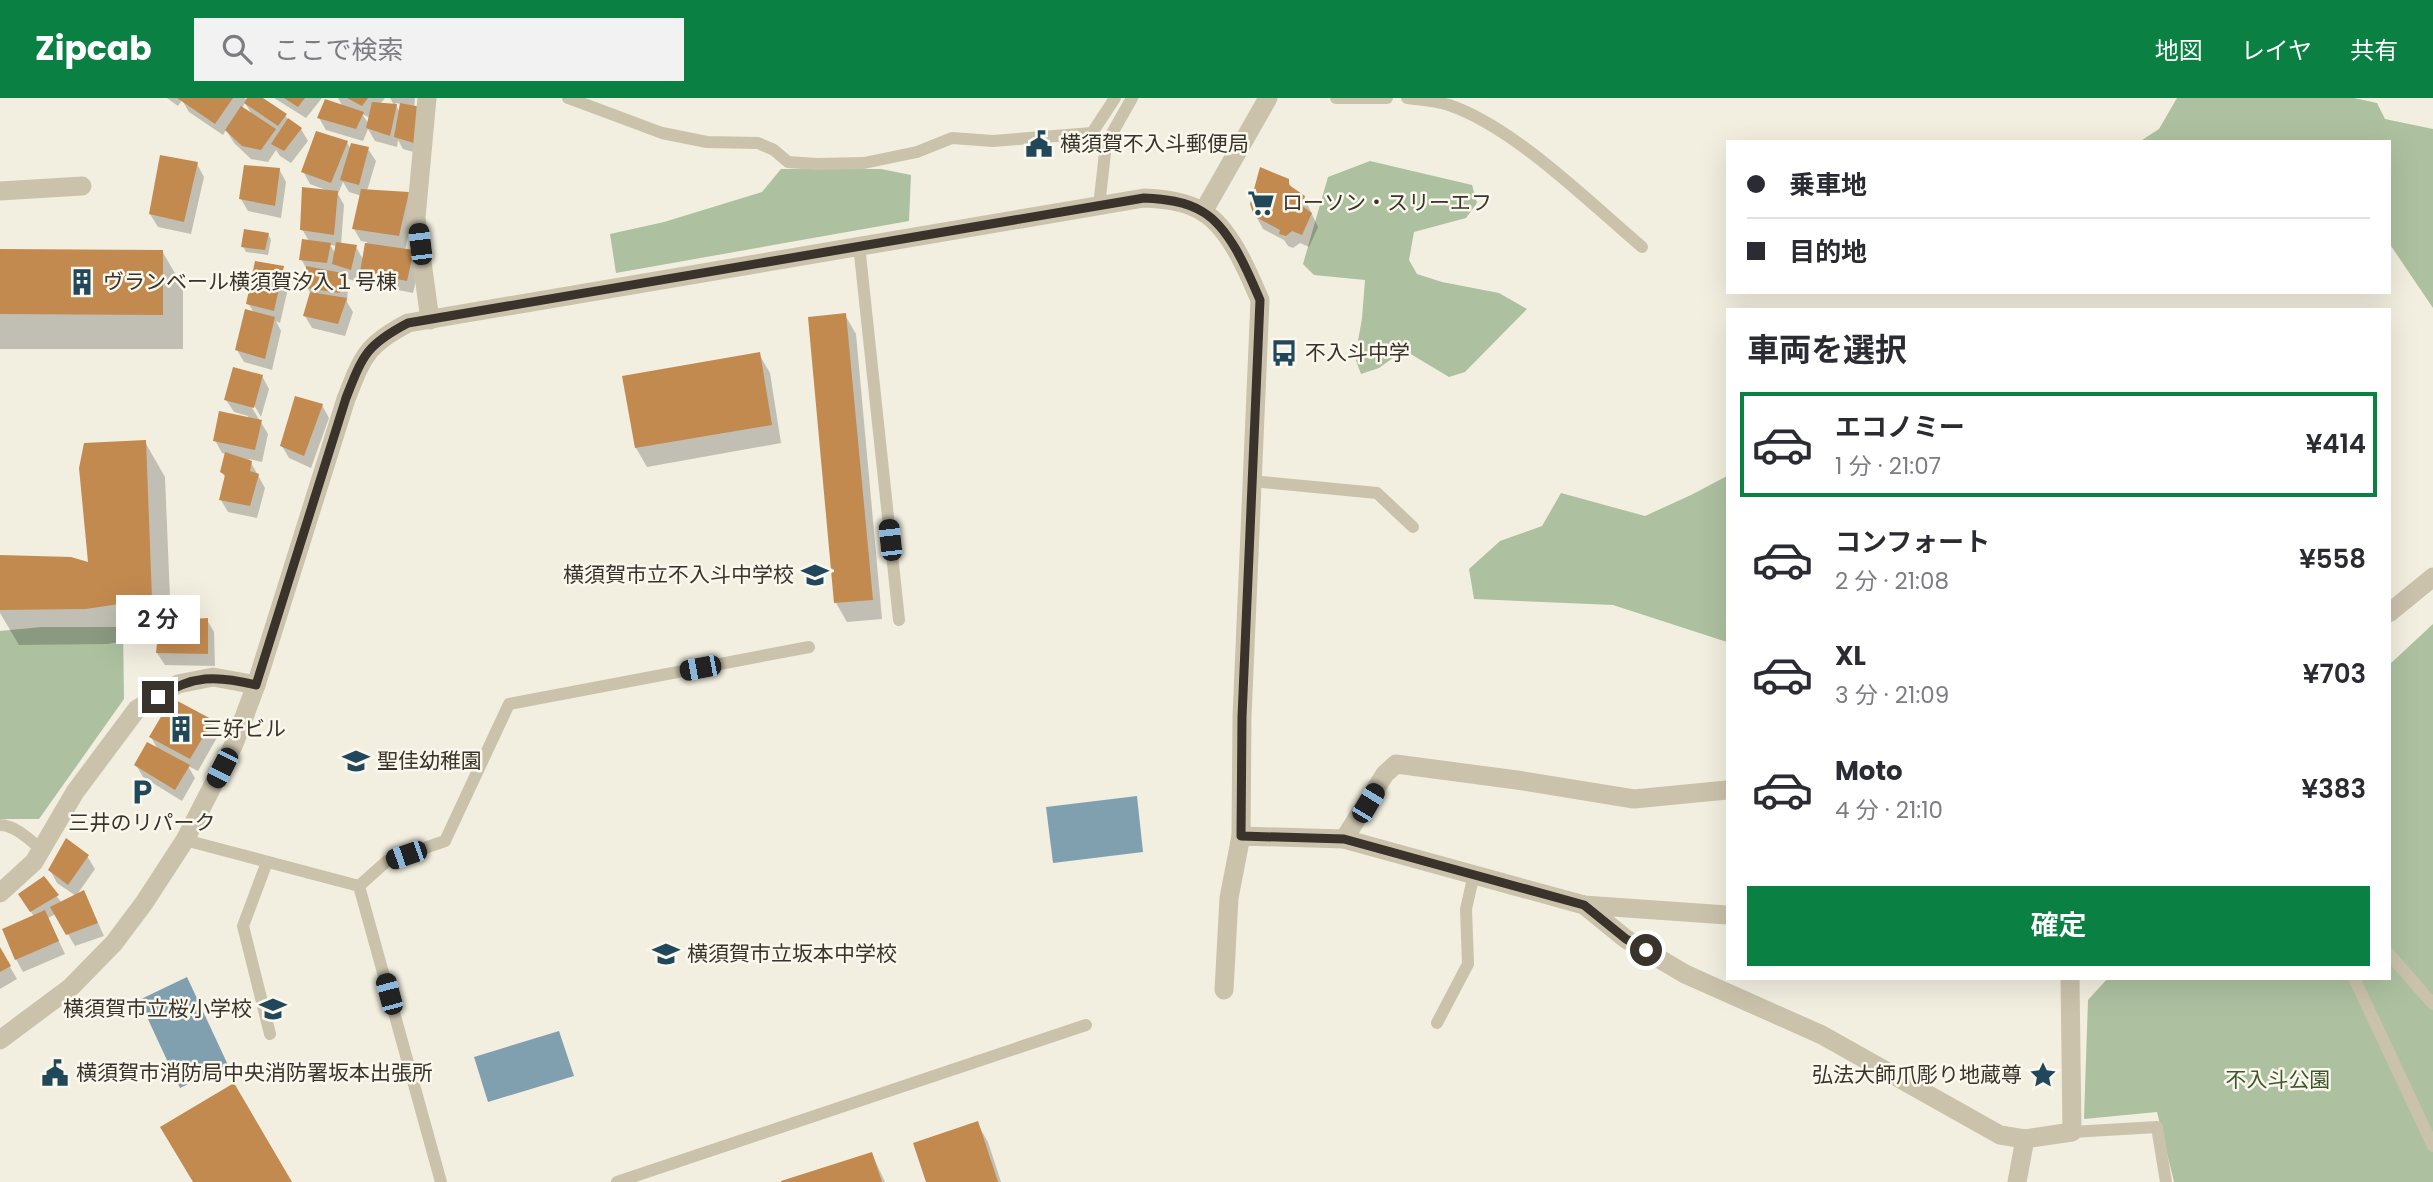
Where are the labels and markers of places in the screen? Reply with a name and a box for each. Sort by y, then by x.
public building icon: 横須賀不入斗郵便局 [1024,129,1054,159]
place label: 横須賀不入斗郵便局 [1060,129,1249,158]
supermarket icon: ローソン・スリーエフ [1246,188,1276,218]
place label: ローソン・スリーエフ [1282,188,1492,217]
building icon: ヴランベール横須賀汐入１号棟 [67,267,97,297]
place label: ヴランベール横須賀汐入１号棟 [103,267,397,296]
bus stop icon: 不入斗中学 [1269,338,1299,368]
place label: 不入斗中学 [1305,338,1410,367]
place label: 横須賀市立不入斗中学校 [563,560,794,589]
school or university icon: 横須賀市立不入斗中学校 [800,560,830,590]
building icon: 三好ビル [166,714,196,744]
place label: 三好ビル [202,714,286,743]
school or university icon: 聖佳幼稚園 [341,746,371,776]
place label: 聖佳幼稚園 [377,746,482,775]
parking icon: 三井のリパーク [127,777,157,807]
place label: 三井のリパーク [69,808,216,837]
school or university icon: 横須賀市立坂本中学校 [651,939,681,969]
place label: 横須賀市立坂本中学校 [687,939,897,968]
place label: 横須賀市立桜小学校 [63,994,252,1023]
school or university icon: 横須賀市立桜小学校 [258,994,288,1024]
public building icon: 横須賀市消防局中央消防署坂本出張所 [40,1058,70,1088]
place label: 横須賀市消防局中央消防署坂本出張所 [76,1058,433,1087]
place label: 弘法大師爪彫り地蔵尊 [1812,1060,2022,1089]
place icon: 弘法大師爪彫り地蔵尊 [2028,1060,2058,1090]

